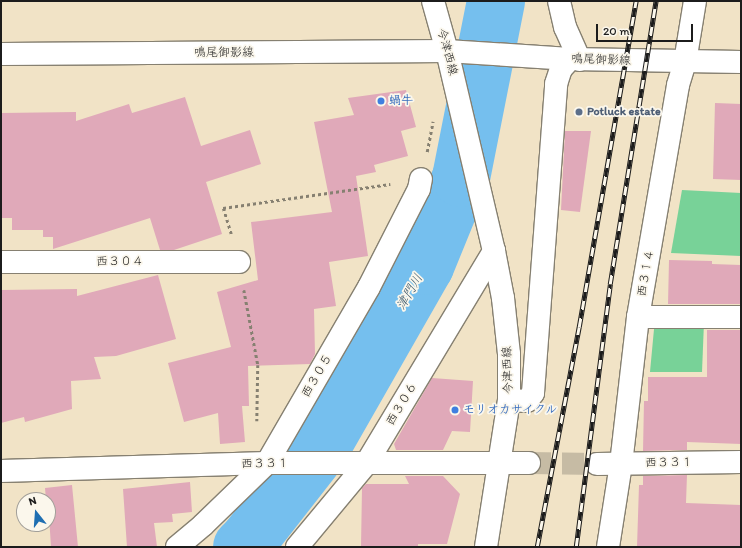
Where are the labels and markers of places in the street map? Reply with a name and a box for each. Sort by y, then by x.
place label: 蝸牛 [389,94,413,108]
marker: 蝸牛 [376,96,386,106]
place label: Potluck estate [587,105,660,119]
marker: Potluck estate [574,107,584,117]
place label: モリオカサイクル [463,403,559,417]
marker: モリオカサイクル [450,405,460,415]

